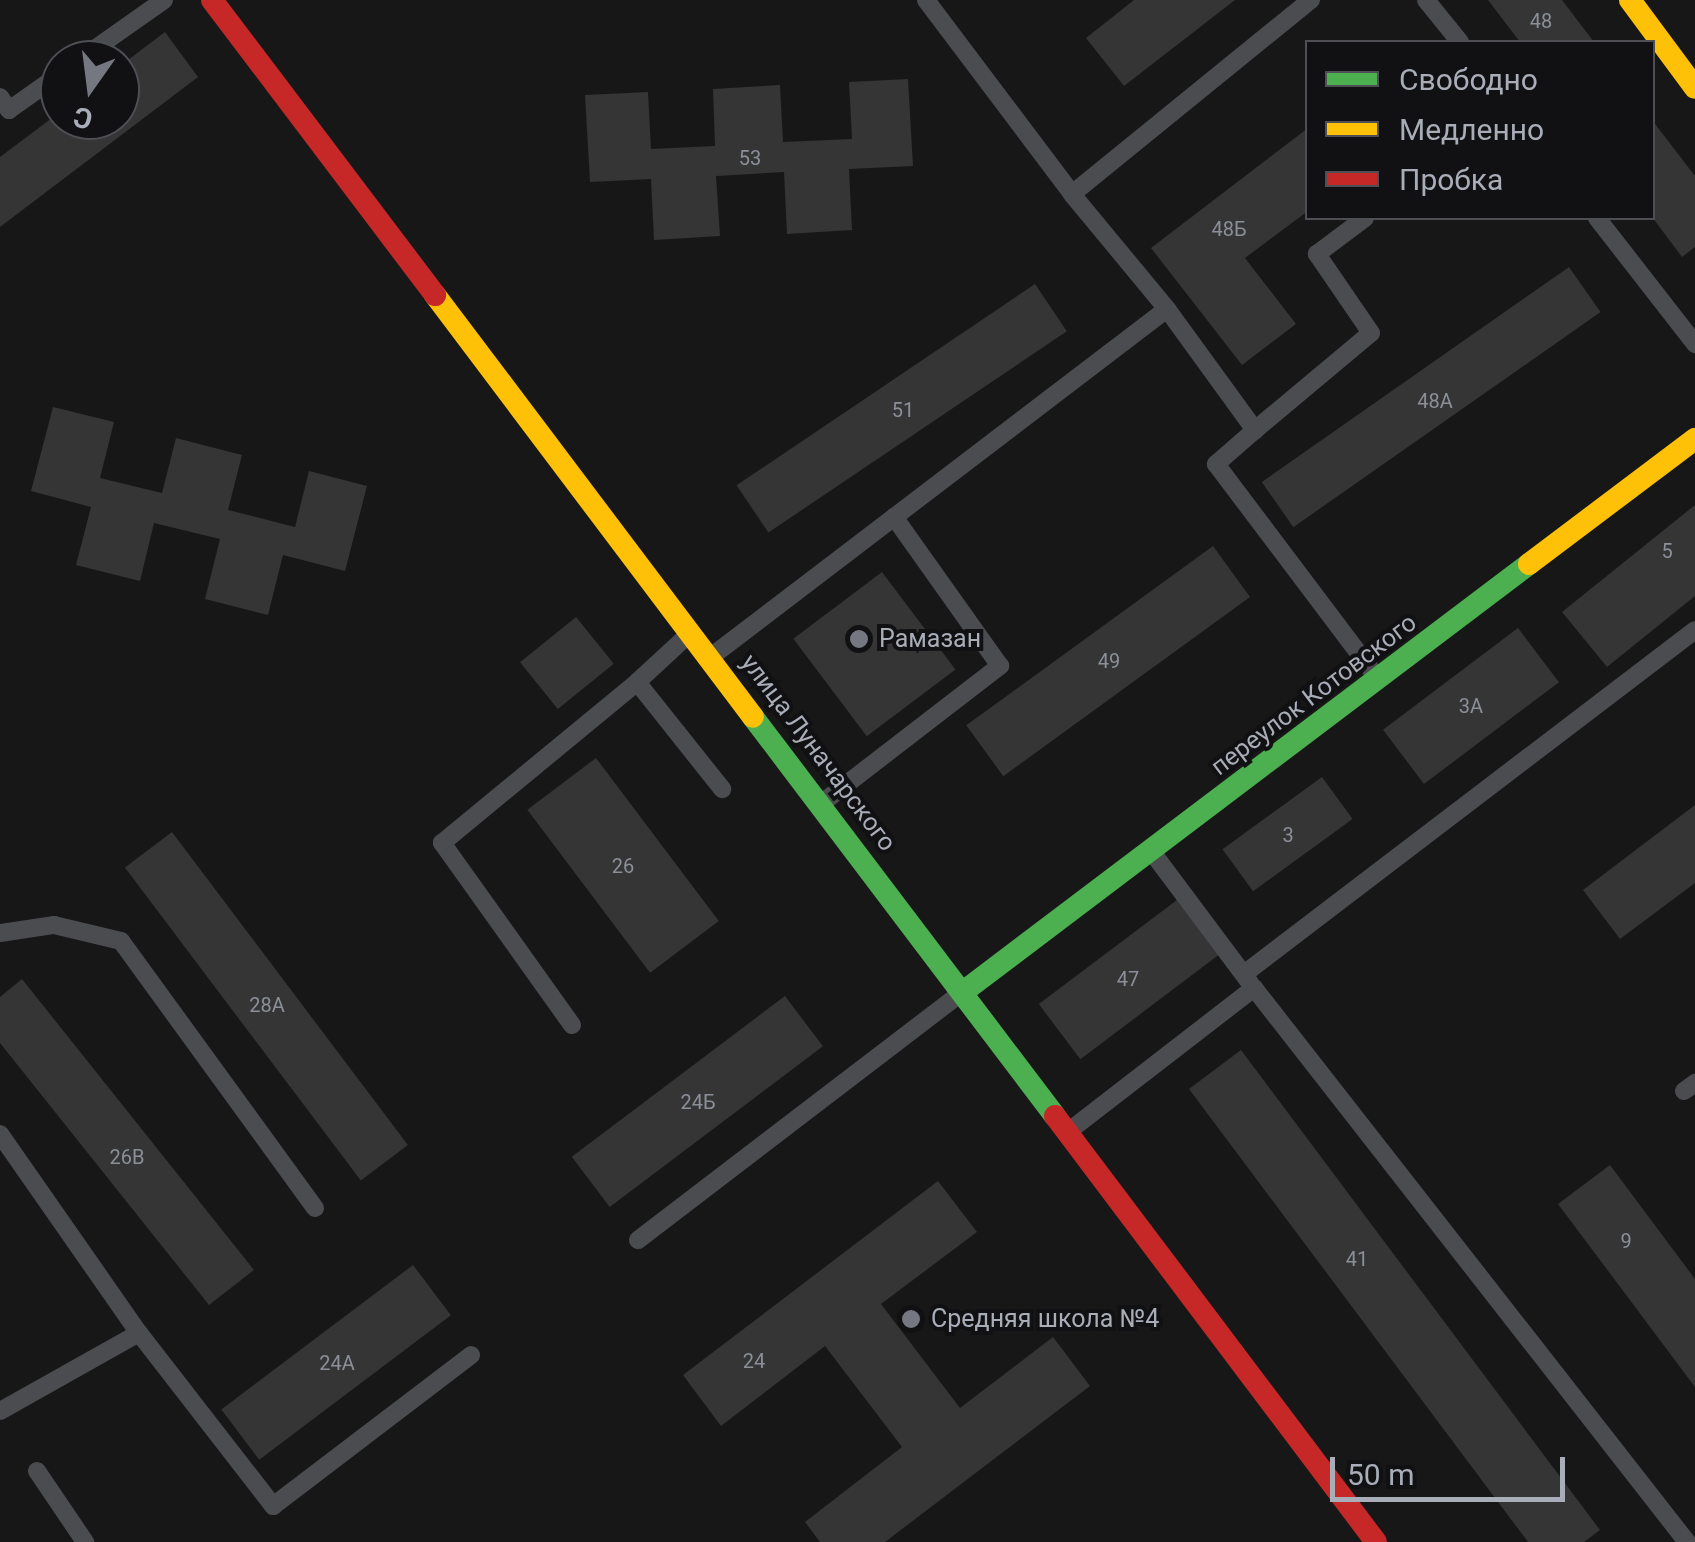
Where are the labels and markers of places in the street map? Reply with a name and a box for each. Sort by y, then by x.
place label: Рамазан [879,624,981,654]
marker: Рамазан [848,628,870,650]
place label: Средняя школа №4 [931,1304,1159,1334]
marker: Средняя школа №4 [900,1308,922,1330]

